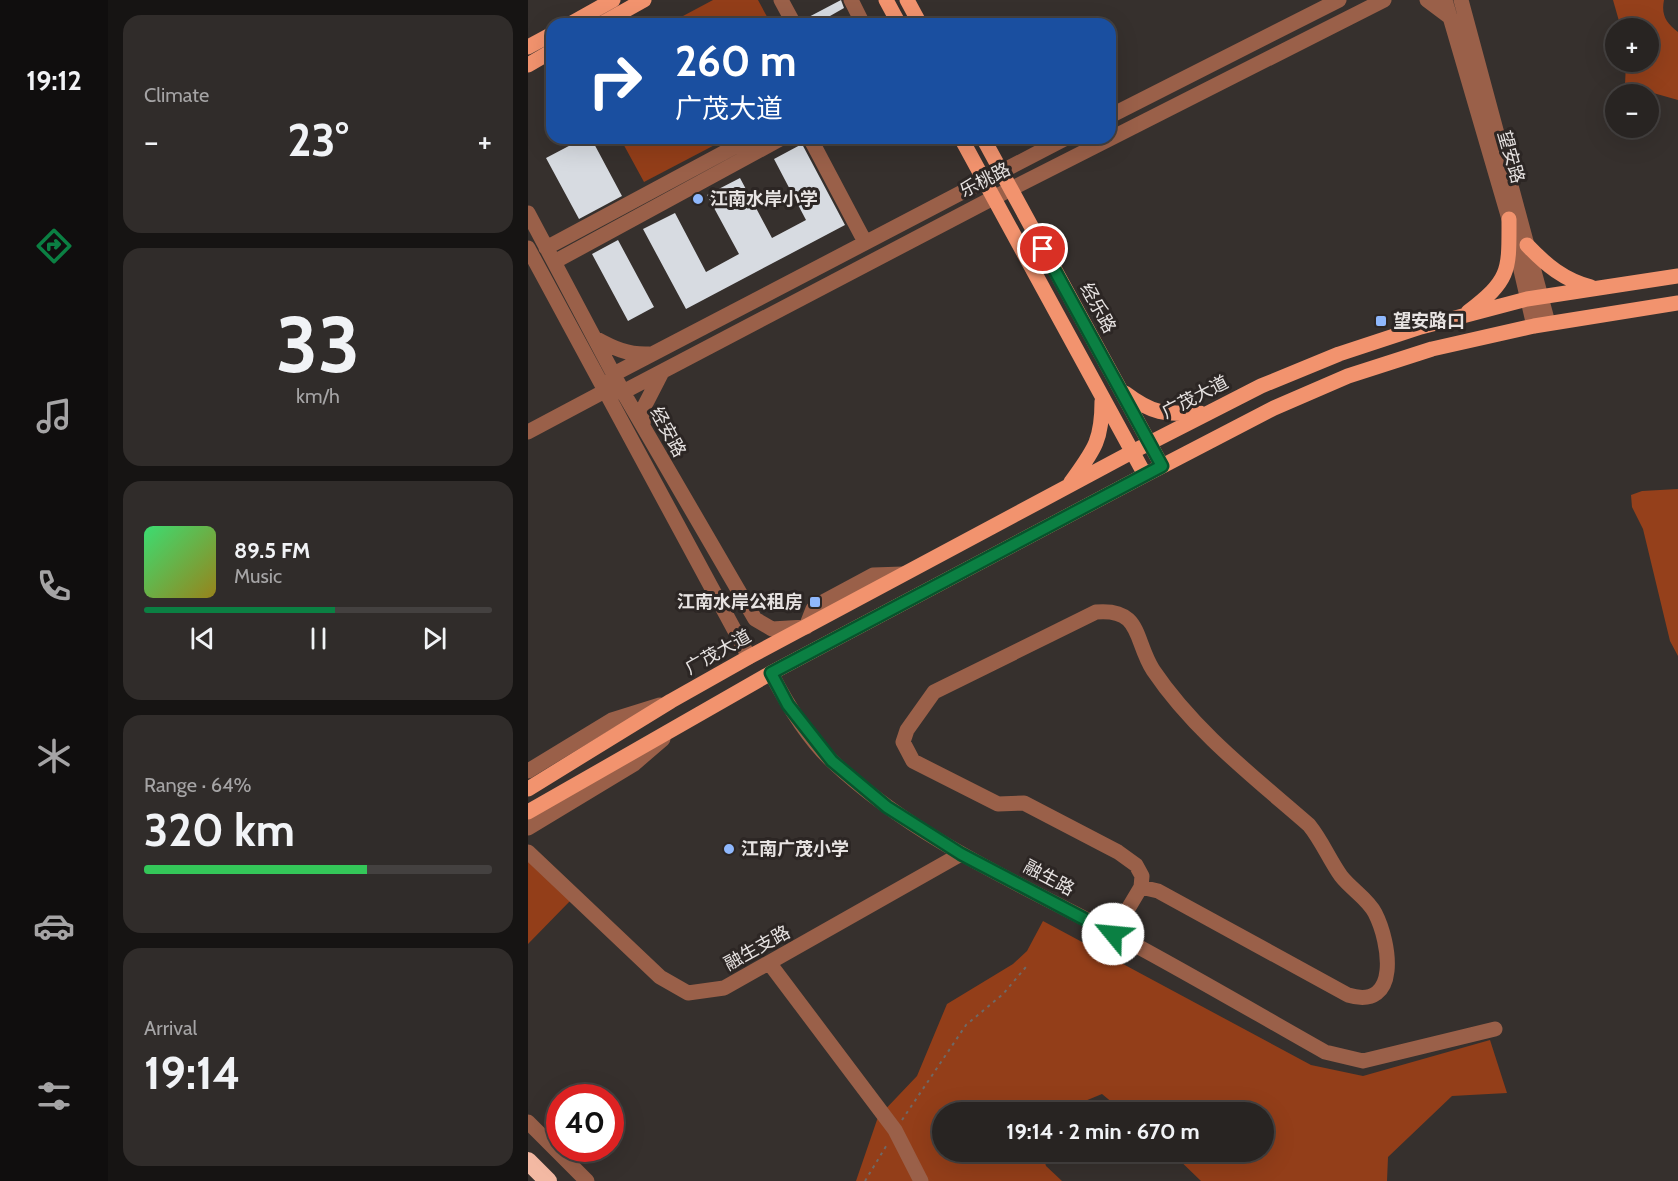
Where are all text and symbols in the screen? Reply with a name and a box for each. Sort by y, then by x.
map controls [1605,18,1659,138]
button: + [1605,18,1659,72]
text: 260 m [675,35,796,87]
icon: right [576,42,654,120]
text: 19:12 [26,64,82,97]
text: Climate [144,83,209,107]
button: − [1605,84,1659,138]
text: 广茂大道 [675,92,783,125]
text: 23° [287,113,349,167]
text: − [144,121,159,161]
text: + [477,121,492,161]
street label: 望安路 [1493,128,1529,186]
street label: 乐桃路 [956,158,1014,202]
place label: 江南水岸小学 [710,188,818,210]
marker: 江南水岸小学 [691,192,705,206]
pin [1017,223,1068,274]
icon: directions [33,225,75,267]
icon: arrive [1026,232,1059,265]
street label: 经乐路 [1075,279,1121,337]
text: 33 [276,297,360,392]
place label: 望安路口 [1393,310,1465,332]
marker: 望安路口 [1374,314,1388,328]
street label: 广茂大道 [1158,371,1232,423]
text: km/h [296,384,340,408]
icon: music [33,395,75,437]
street label: 经安路 [645,403,691,461]
text: 89.5 FM [234,537,310,564]
text: Music [234,564,282,588]
icon: phone [33,565,75,607]
place label: 江南水岸公租房 [677,591,803,613]
marker: 江南水岸公租房 [808,595,822,609]
icon: previous [186,622,219,655]
icon: pause [302,622,335,655]
icon: next [418,622,451,655]
street label: 广茂大道 [681,625,755,679]
icon: climate [33,735,75,777]
text: Range · 64% [144,773,252,797]
text: 320 km [144,803,295,857]
place label: 江南广茂小学 [741,838,849,860]
marker: 江南广茂小学 [722,842,736,856]
street label: 融生路 [1020,856,1078,900]
position arrow [1081,902,1145,966]
icon: car [33,905,75,947]
street label: 融生支路 [720,921,794,975]
text: Arrival [144,1016,197,1040]
text: 19:14 [144,1046,240,1100]
icon: filters [33,1075,75,1117]
speed limit sign: 40 [546,1084,624,1162]
text: 19:14 · 2 min · 670 m [1006,1118,1200,1145]

